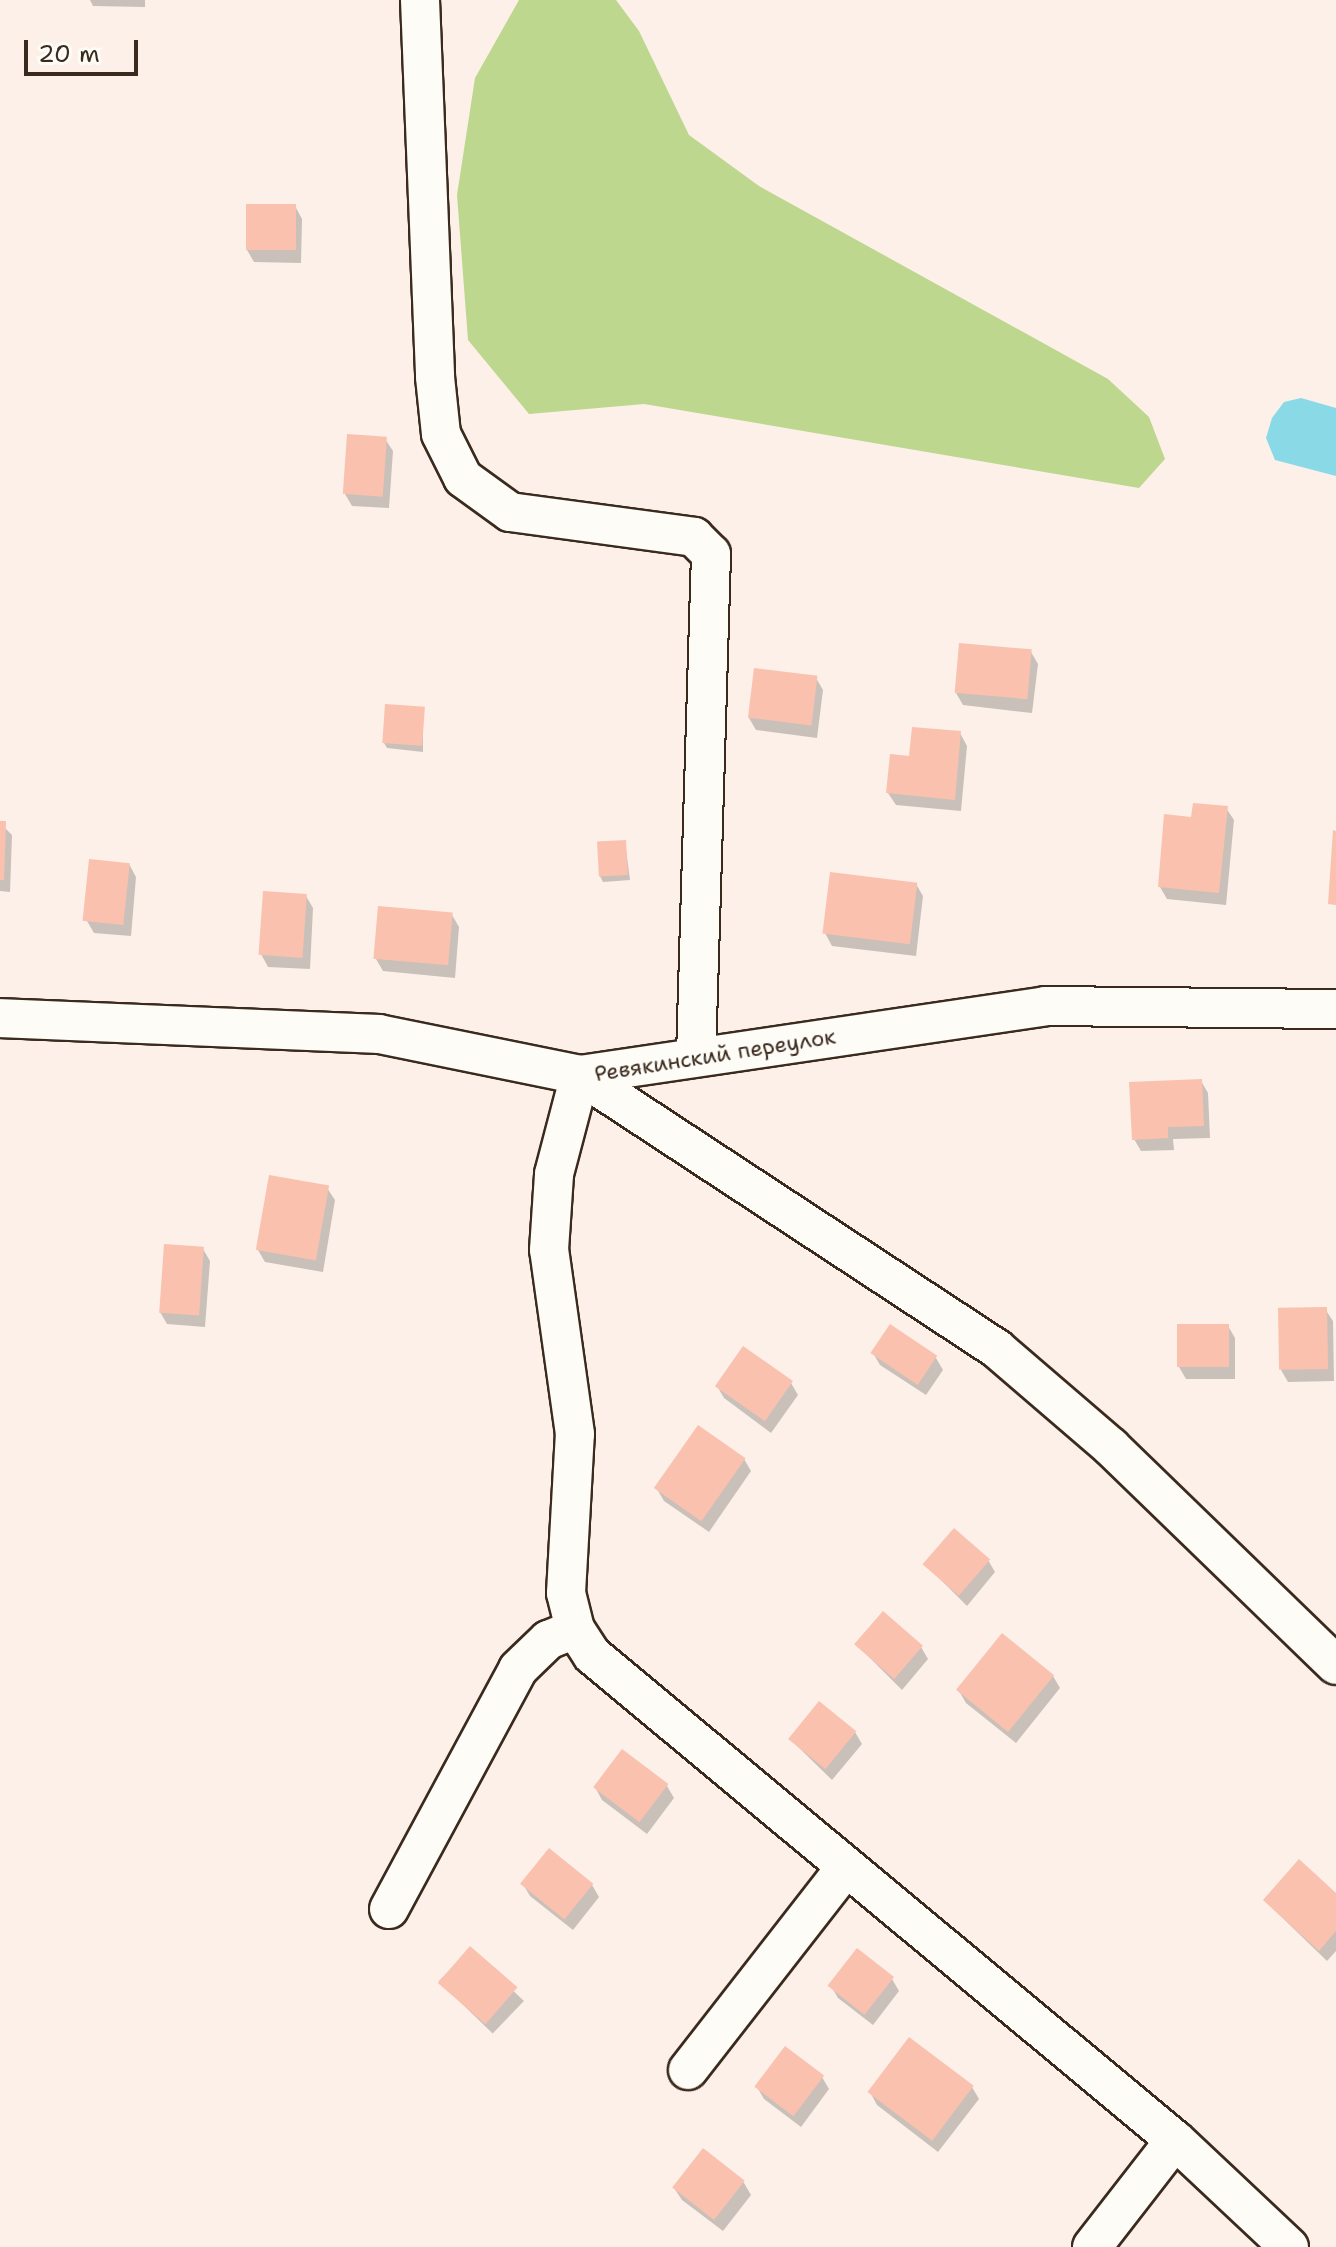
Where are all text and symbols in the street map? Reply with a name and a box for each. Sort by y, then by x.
scale bar [28,24,142,74]
text: 20 m [38,38,100,70]
street label: Ревякинский переулок [592,1023,838,1087]

